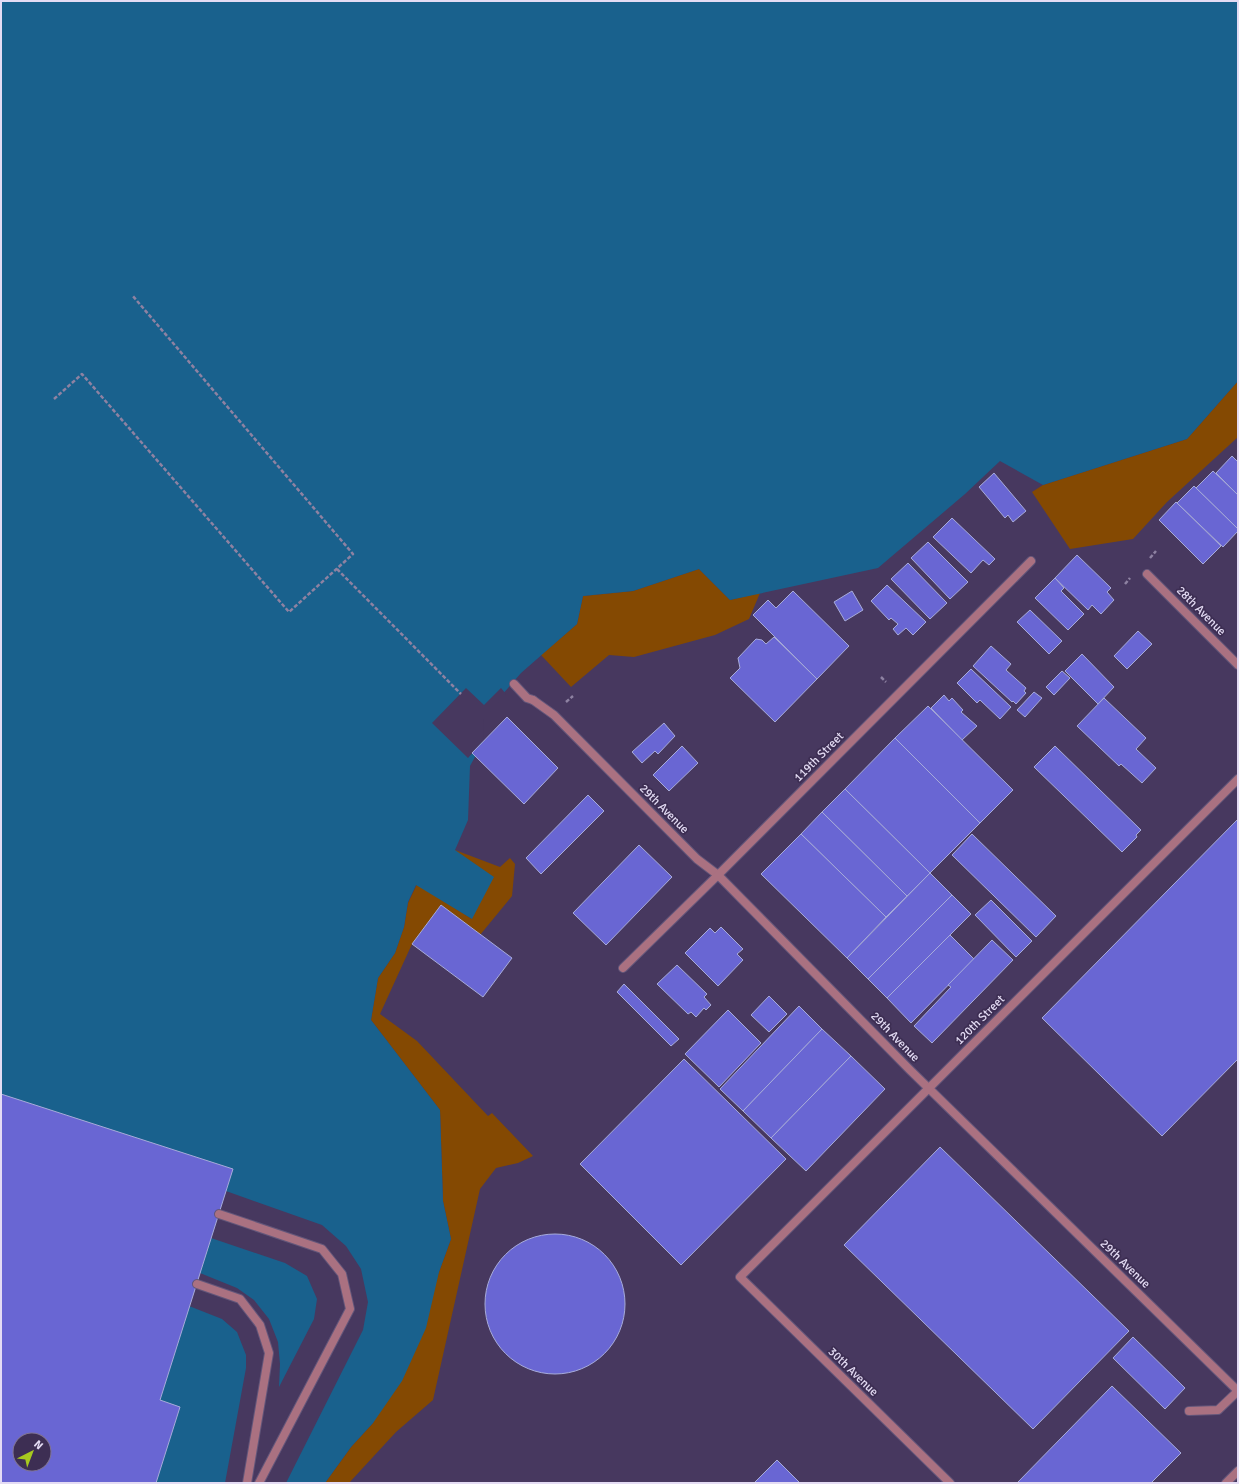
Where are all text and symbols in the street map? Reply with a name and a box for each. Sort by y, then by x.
street label: 28th Avenue [1173,583,1229,639]
street label: 119th Street [791,729,847,785]
street label: 29th Avenue [636,781,692,837]
street label: 120th Street [952,992,1008,1048]
street label: 29th Avenue [867,1009,923,1065]
street label: 29th Avenue [1097,1236,1153,1292]
street label: 30th Avenue [825,1344,881,1400]
north arrow [12,1432,52,1472]
text: N [31,1438,46,1452]

